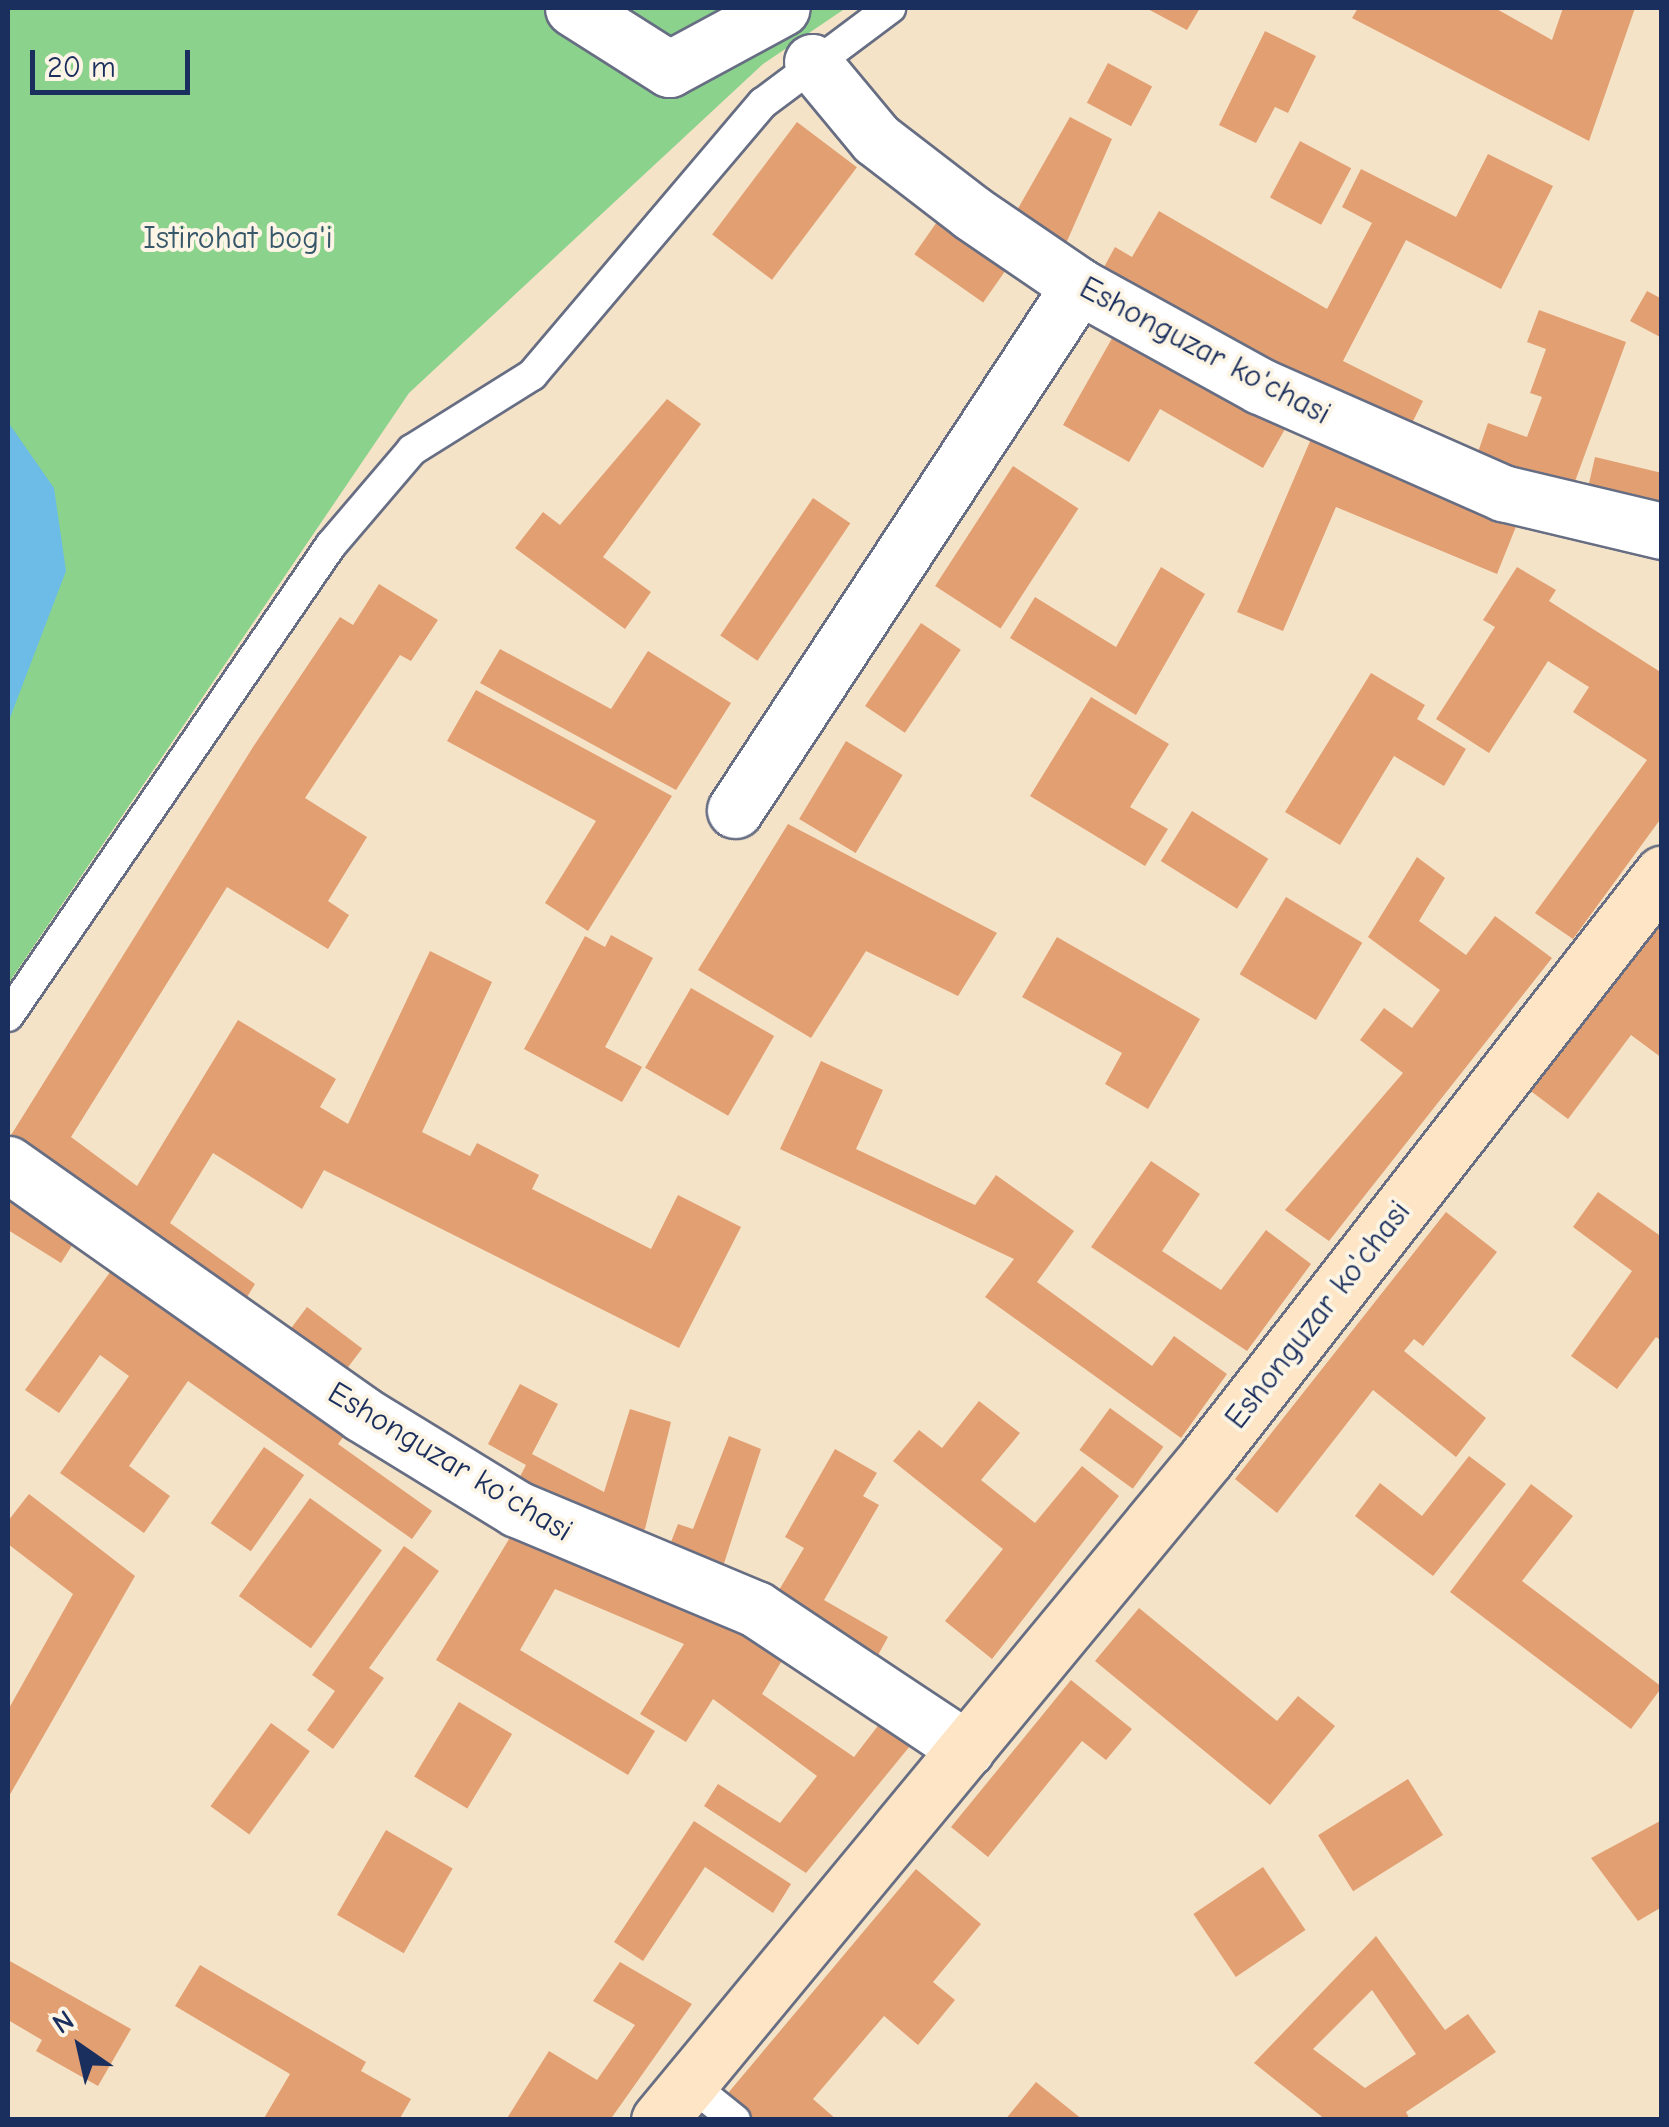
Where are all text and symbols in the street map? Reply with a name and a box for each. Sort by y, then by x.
scale bar [35,30,195,92]
text: 20 m [47,50,116,85]
park label: Istirohat bog'i [143,219,333,257]
street label: Eshonguzar ko'chasi [1073,269,1337,433]
street label: Eshonguzar ko'chasi [1217,1193,1419,1437]
street label: Eshonguzar ko'chasi [321,1374,579,1550]
north arrow [30,1997,130,2097]
text: N [47,2004,80,2041]

